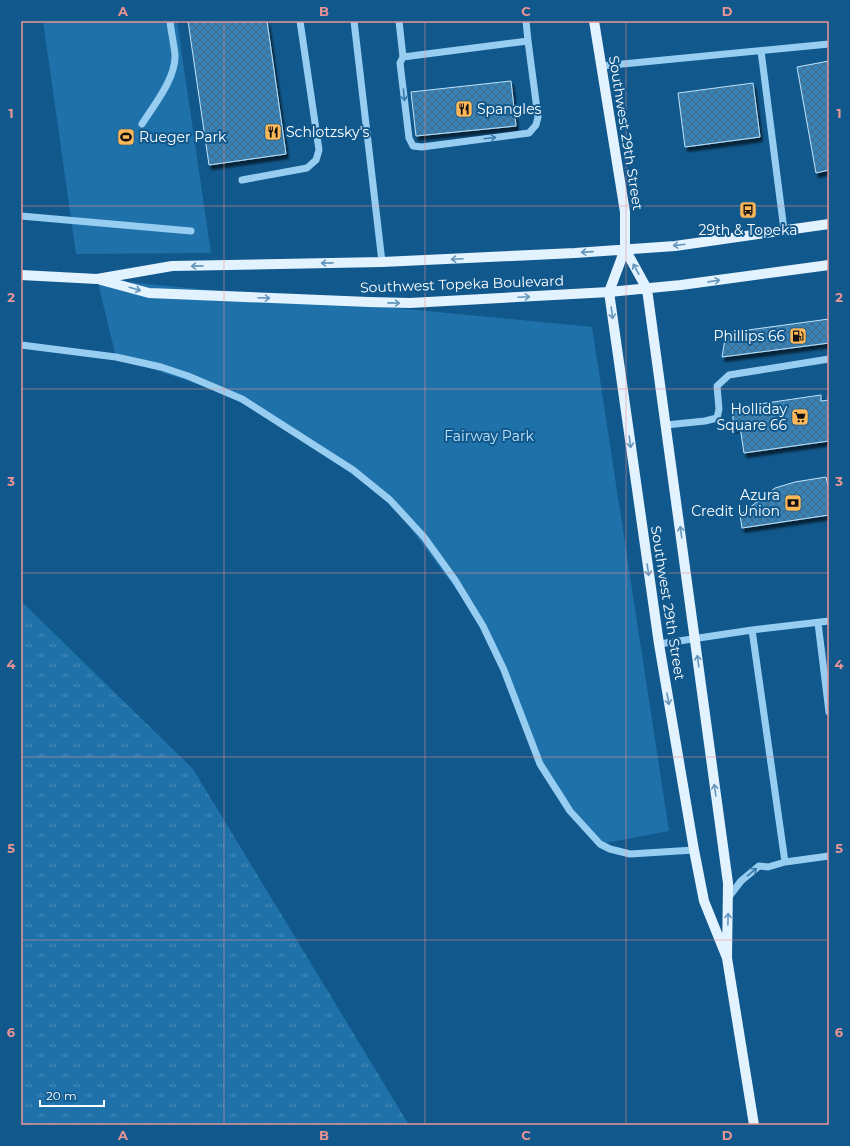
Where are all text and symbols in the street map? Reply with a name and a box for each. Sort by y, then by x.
text: A [117,3,129,19]
text: B [319,3,329,19]
text: C [521,3,531,19]
text: D [722,3,733,19]
street label: Southwest 29th Street [605,54,647,212]
one-way arrow [400,88,408,101]
restaurant icon: Spangles [454,99,474,119]
place label: Spangles [477,100,542,118]
text: 1 [8,105,14,121]
text: 1 [836,105,842,121]
restaurant icon: Schlotzsky's [263,122,283,142]
place label: Schlotzsky's [286,123,369,141]
sports icon: Rueger Park [116,127,136,147]
place label: Rueger Park [139,128,227,146]
one-way arrow [483,134,496,142]
bus stop icon: 29th & Topeka [738,200,758,220]
place label: 29th & Topeka [699,221,797,239]
one-way arrow [673,241,686,249]
one-way arrow [581,249,594,256]
one-way arrow [451,255,464,263]
one-way arrow [321,259,334,267]
one-way arrow [191,262,204,270]
one-way arrow [632,263,640,275]
street label: Southwest Topeka Boulevard [360,271,564,297]
one-way arrow [707,277,720,285]
one-way arrow [128,286,141,293]
text: 2 [7,289,15,305]
text: 2 [835,289,843,305]
one-way arrow [257,294,270,302]
one-way arrow [517,294,530,301]
one-way arrow [387,299,400,307]
one-way arrow [608,306,616,319]
fuel station icon: Phillips 66 [788,326,808,346]
place label: Phillips 66 [713,327,785,345]
place label: Holliday Square 66 [717,400,787,434]
supermarket icon: Holliday Square 66 [790,407,810,427]
park label: Fairway Park [444,427,534,445]
one-way arrow [626,435,634,448]
text: 3 [6,473,15,489]
text: 3 [834,473,843,489]
place label: Azura Credit Union [691,486,780,520]
bank icon: Azura Credit Union [783,493,803,513]
street label: Southwest 29th Street [647,524,689,682]
one-way arrow [677,526,684,539]
one-way arrow [644,563,652,576]
one-way arrow [694,655,702,668]
text: 4 [7,656,16,672]
text: 4 [835,656,844,672]
one-way arrow [664,692,672,705]
one-way arrow [711,784,719,797]
text: 5 [7,840,15,856]
text: 5 [835,840,843,856]
one-way arrow [746,868,757,876]
one-way arrow [724,913,732,926]
text: 6 [7,1024,16,1040]
text: 6 [835,1024,844,1040]
scale bar [40,1082,104,1108]
text: 20 m [46,1088,77,1103]
text: A [117,1127,129,1143]
text: B [319,1127,329,1143]
text: C [521,1127,531,1143]
text: D [722,1127,733,1143]

